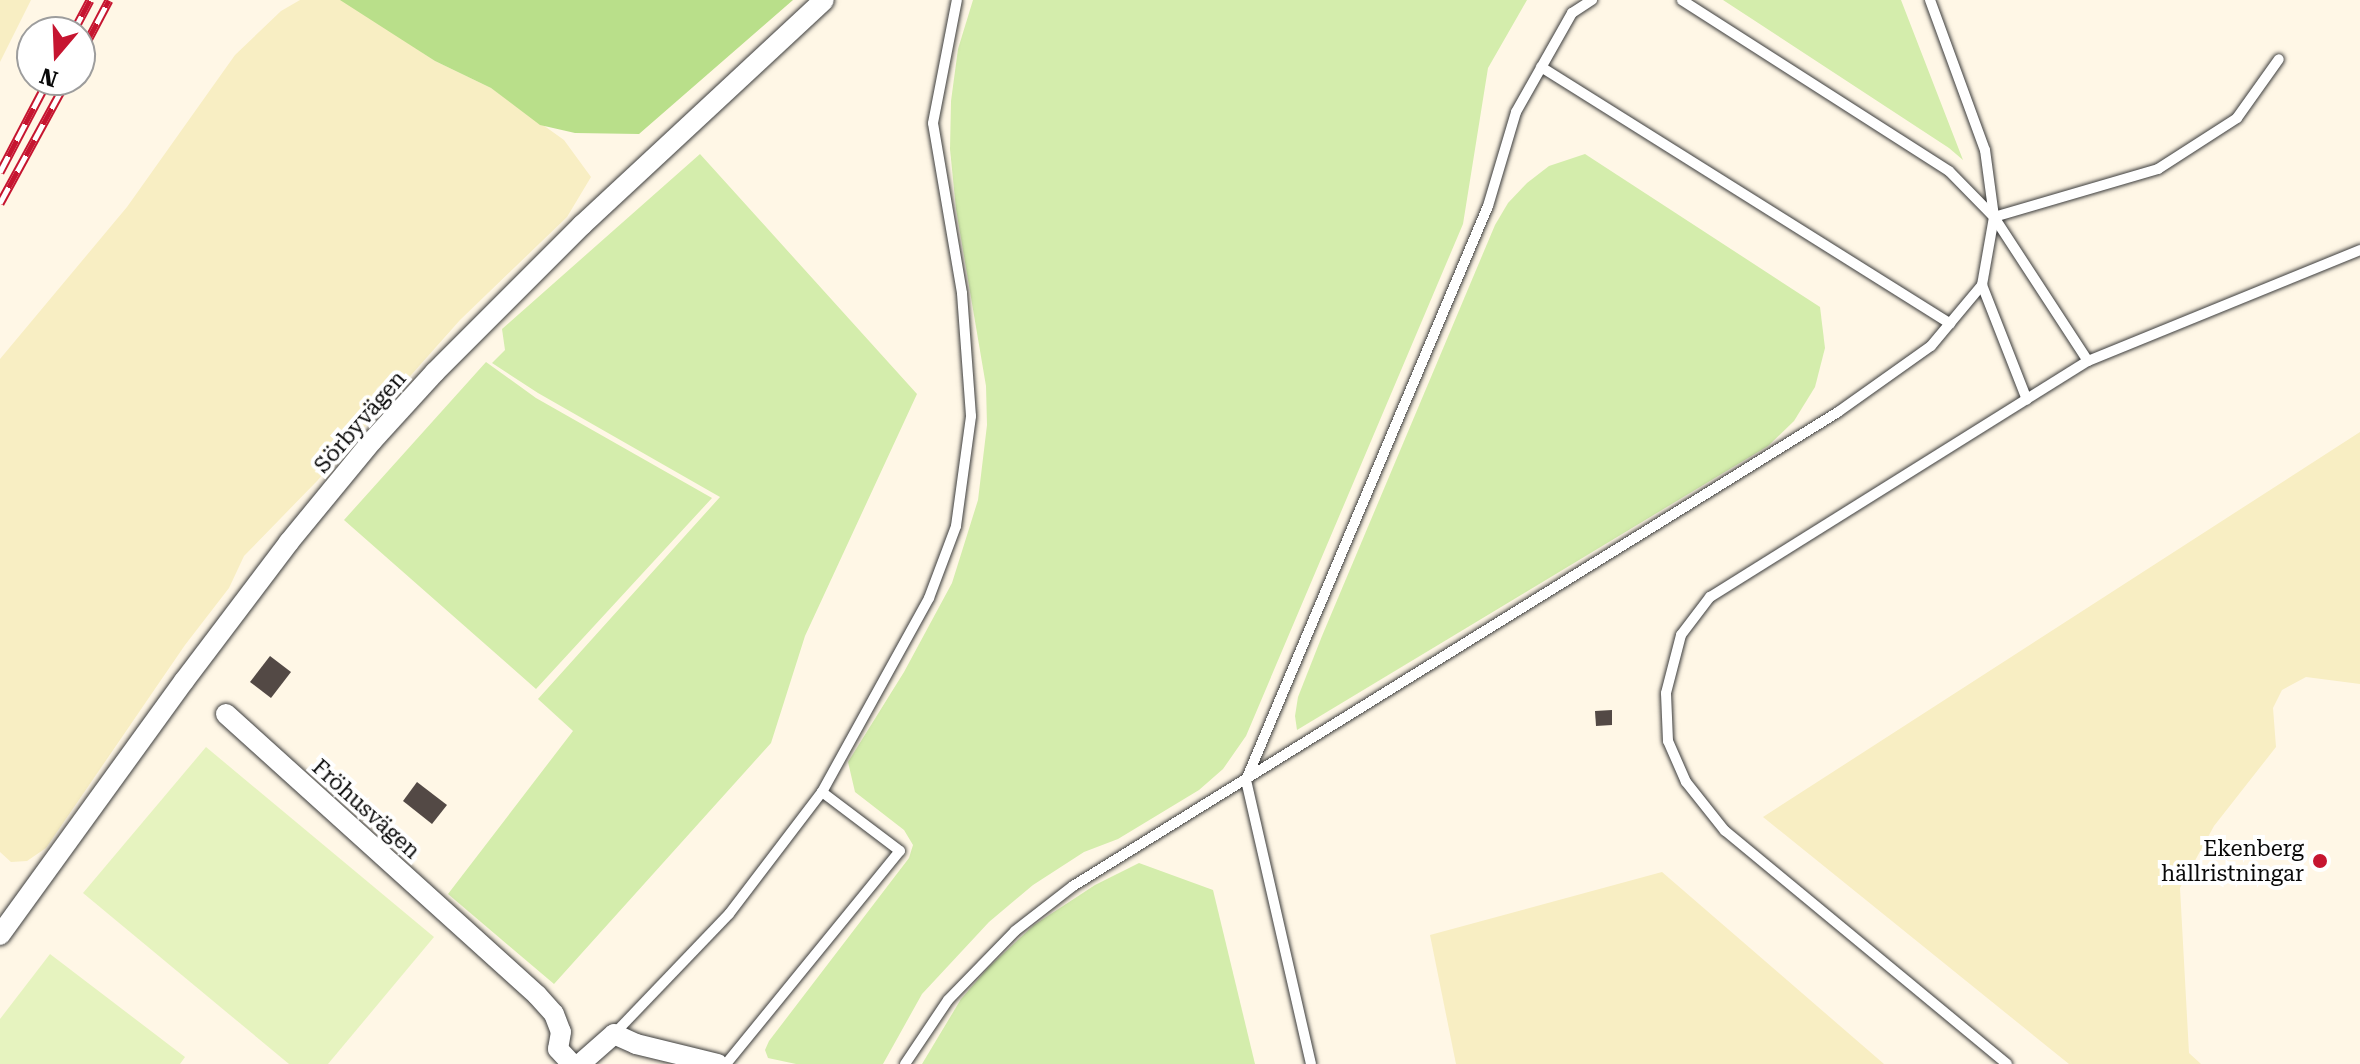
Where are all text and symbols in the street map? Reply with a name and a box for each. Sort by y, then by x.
north arrow [16,16,96,96]
text: N [37,63,61,92]
street label: Sörbyvägen [309,366,411,478]
street label: Fröhusvägen [307,754,425,864]
place label: Ekenberg hällristningar [2161,835,2304,886]
marker: Ekenberg hällristningar [2311,852,2329,870]

